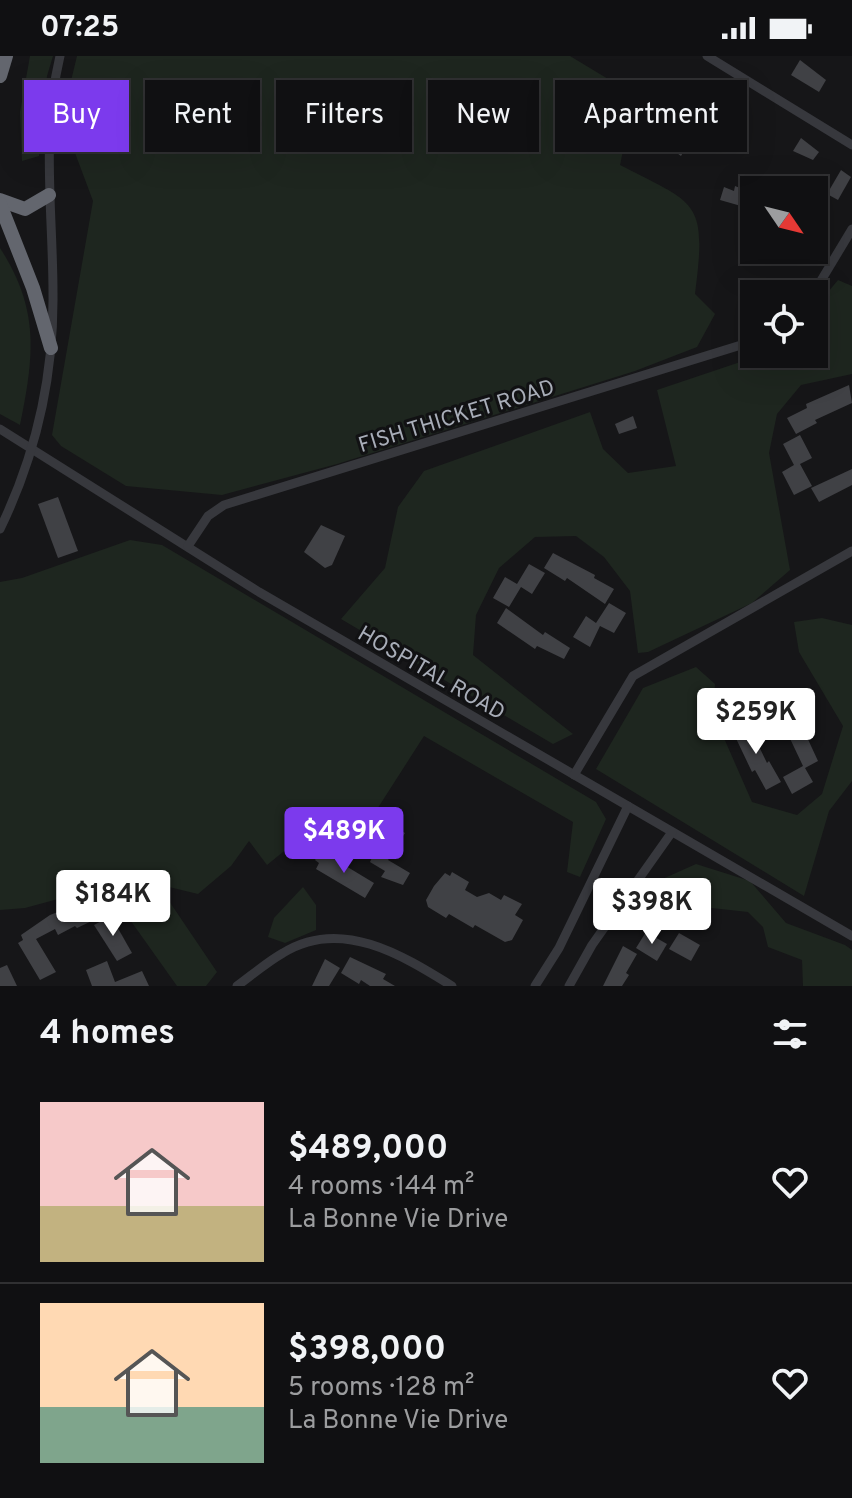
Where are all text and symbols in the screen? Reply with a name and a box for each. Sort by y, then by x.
text: 07:25 [40,10,119,47]
chip: Buy [24,80,129,152]
chip: Rent [145,80,260,152]
chip: Filters [276,80,412,152]
chip: New [428,80,539,152]
chip: Apartment [555,80,747,152]
north arrow [740,176,828,264]
map controls [740,176,828,368]
button: locate [740,280,828,368]
street label: FISH THICKET ROAD [355,375,558,460]
street label: HOSPITAL ROAD [352,621,509,727]
pin: $259K [700,688,812,756]
text: $259K [715,697,797,730]
pin: $489K [288,807,400,875]
text: $489K [302,816,386,849]
pin: $184K [57,870,169,938]
pin: $398K [596,878,708,946]
text: $184K [74,879,152,912]
text: $398K [611,887,693,920]
icon: filters [768,1012,812,1056]
text: 4 homes [40,1013,175,1056]
text: $489,000 [288,1128,448,1171]
icon: home [104,1134,200,1230]
icon: heart [768,1160,812,1204]
text: 4 rooms · 144 m² [288,1171,474,1204]
text: La Bonne Vie Drive [288,1204,508,1237]
text: $398,000 [288,1329,446,1372]
icon: home [104,1335,200,1431]
icon: heart [768,1361,812,1405]
text: 5 rooms · 128 m² [288,1372,475,1405]
text: La Bonne Vie Drive [288,1405,508,1438]

